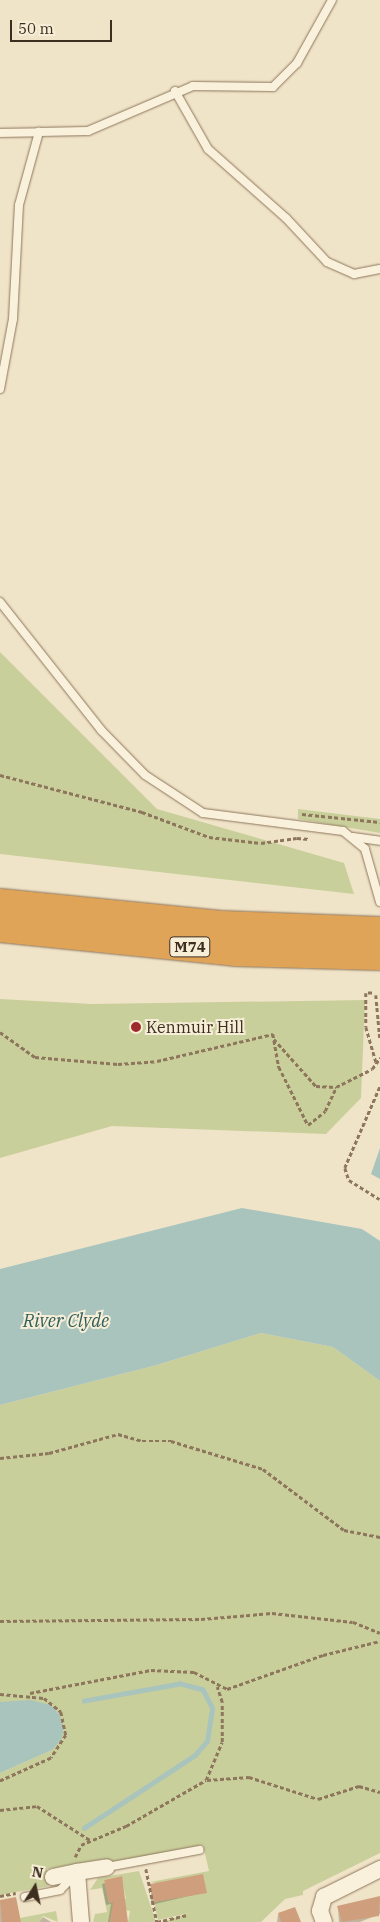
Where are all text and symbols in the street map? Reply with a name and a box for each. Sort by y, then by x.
scale bar [12,10,115,42]
text: 50 m [18,19,54,38]
road number: M74 [169,934,211,960]
place label: Kenmuir Hill [146,1017,244,1037]
marker: Kenmuir Hill [130,1021,142,1033]
water label: River Clyde [23,1310,109,1332]
north arrow [10,1862,60,1912]
text: N [31,1862,45,1882]

